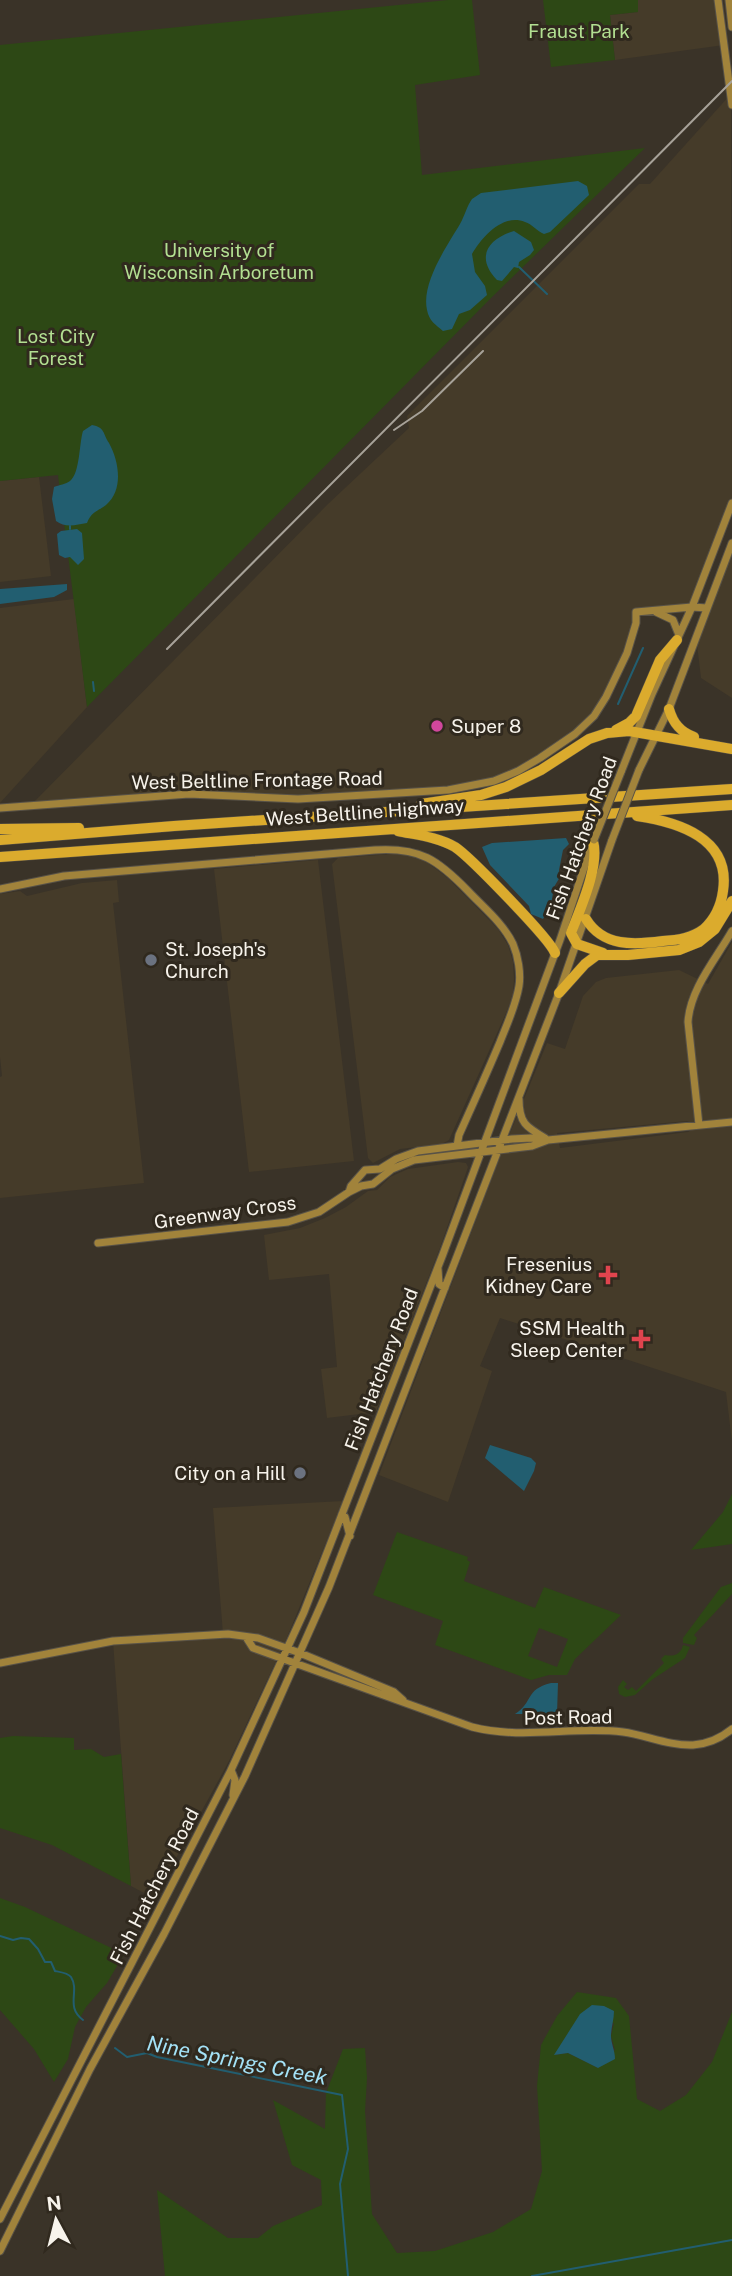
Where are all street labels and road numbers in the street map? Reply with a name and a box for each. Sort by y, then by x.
street label: Fish Hatchery Road [541,753,621,923]
street label: West Beltline Frontage Road [131,767,383,793]
street label: West Beltline Highway [265,794,465,830]
street label: Greenway Cross [153,1191,297,1233]
street label: Fish Hatchery Road [340,1285,422,1453]
street label: Post Road [523,1705,613,1729]
street label: Fish Hatchery Road [105,1804,203,1968]

